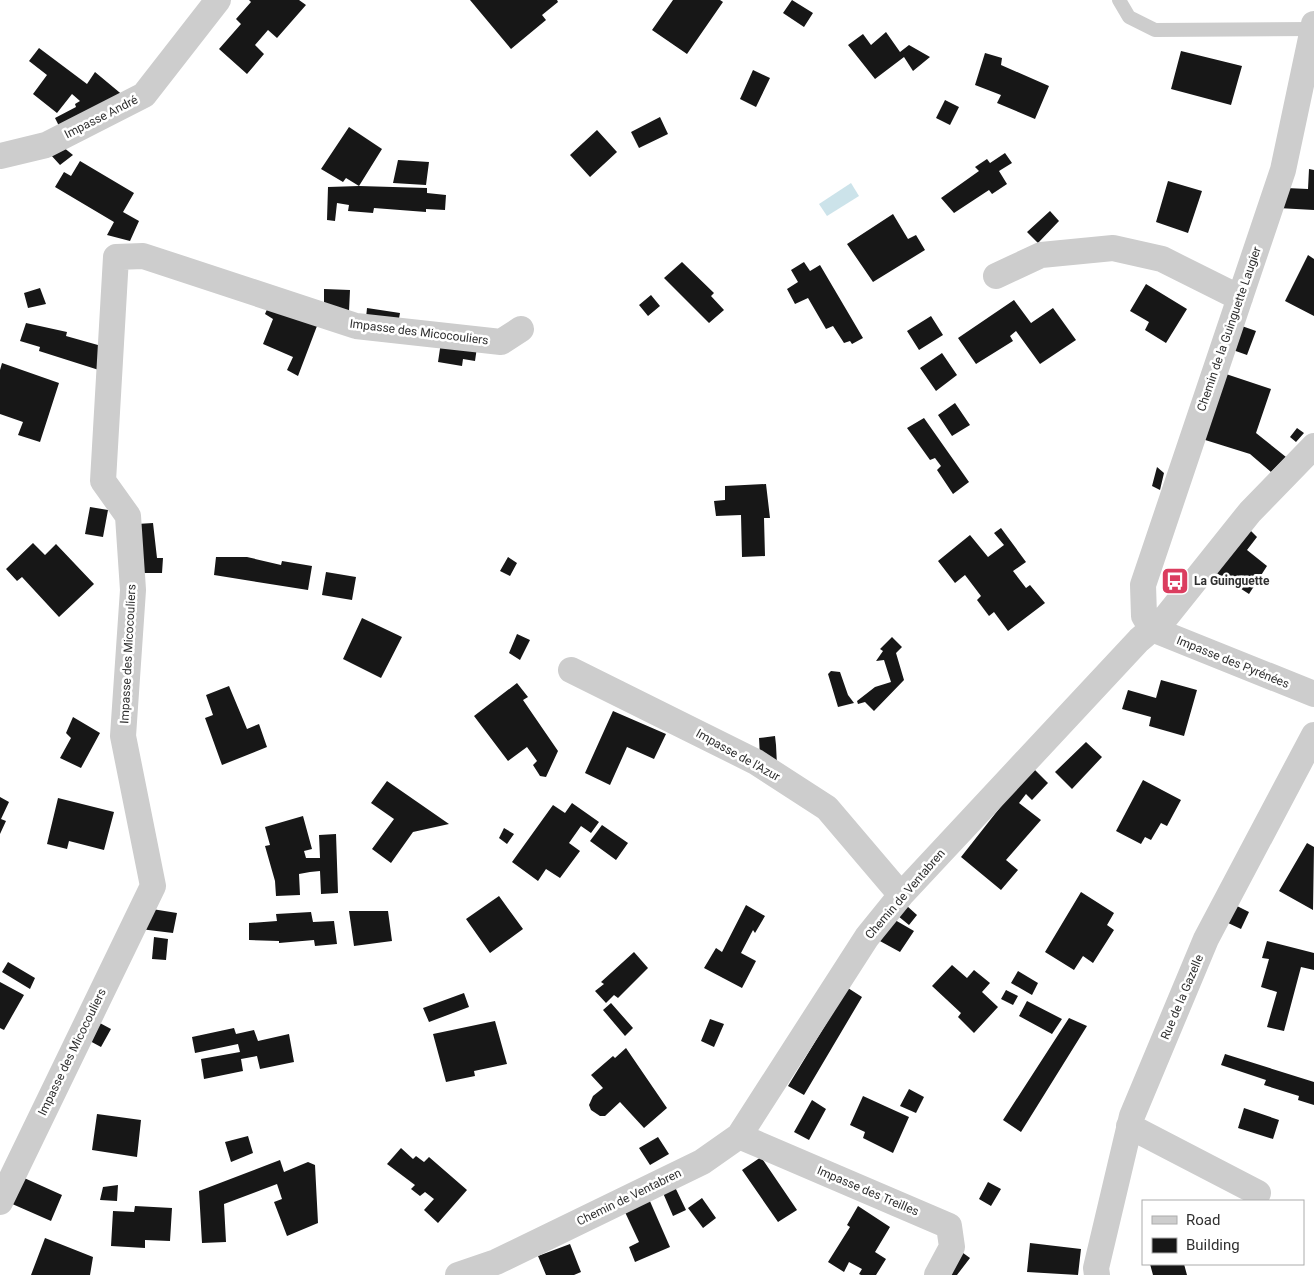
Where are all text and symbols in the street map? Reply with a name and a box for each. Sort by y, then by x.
street label: Impasse André [62,93,140,141]
street label: Chemin de la Guinguette Laugier [1194,245,1264,413]
street label: Impasse des Micocouliers [349,317,489,347]
bus stop icon: La Guinguette [1160,566,1190,596]
place label: La Guinguette [1194,574,1270,588]
street label: Impasse des Micocouliers [117,584,139,724]
street label: Impasse des Pyrénées [1175,633,1291,691]
street label: Impasse de l'Azur [694,726,782,784]
street label: Chemin de Ventabren [862,846,948,942]
street label: Rue de la Gazelle [1158,952,1206,1042]
street label: Impasse des Micocouliers [35,986,109,1118]
street label: Impasse des Treilles [815,1163,921,1219]
street label: Chemin de Ventabren [574,1166,684,1228]
legend [1142,1200,1304,1265]
text: Road [1186,1211,1220,1229]
text: Building [1186,1236,1240,1254]

